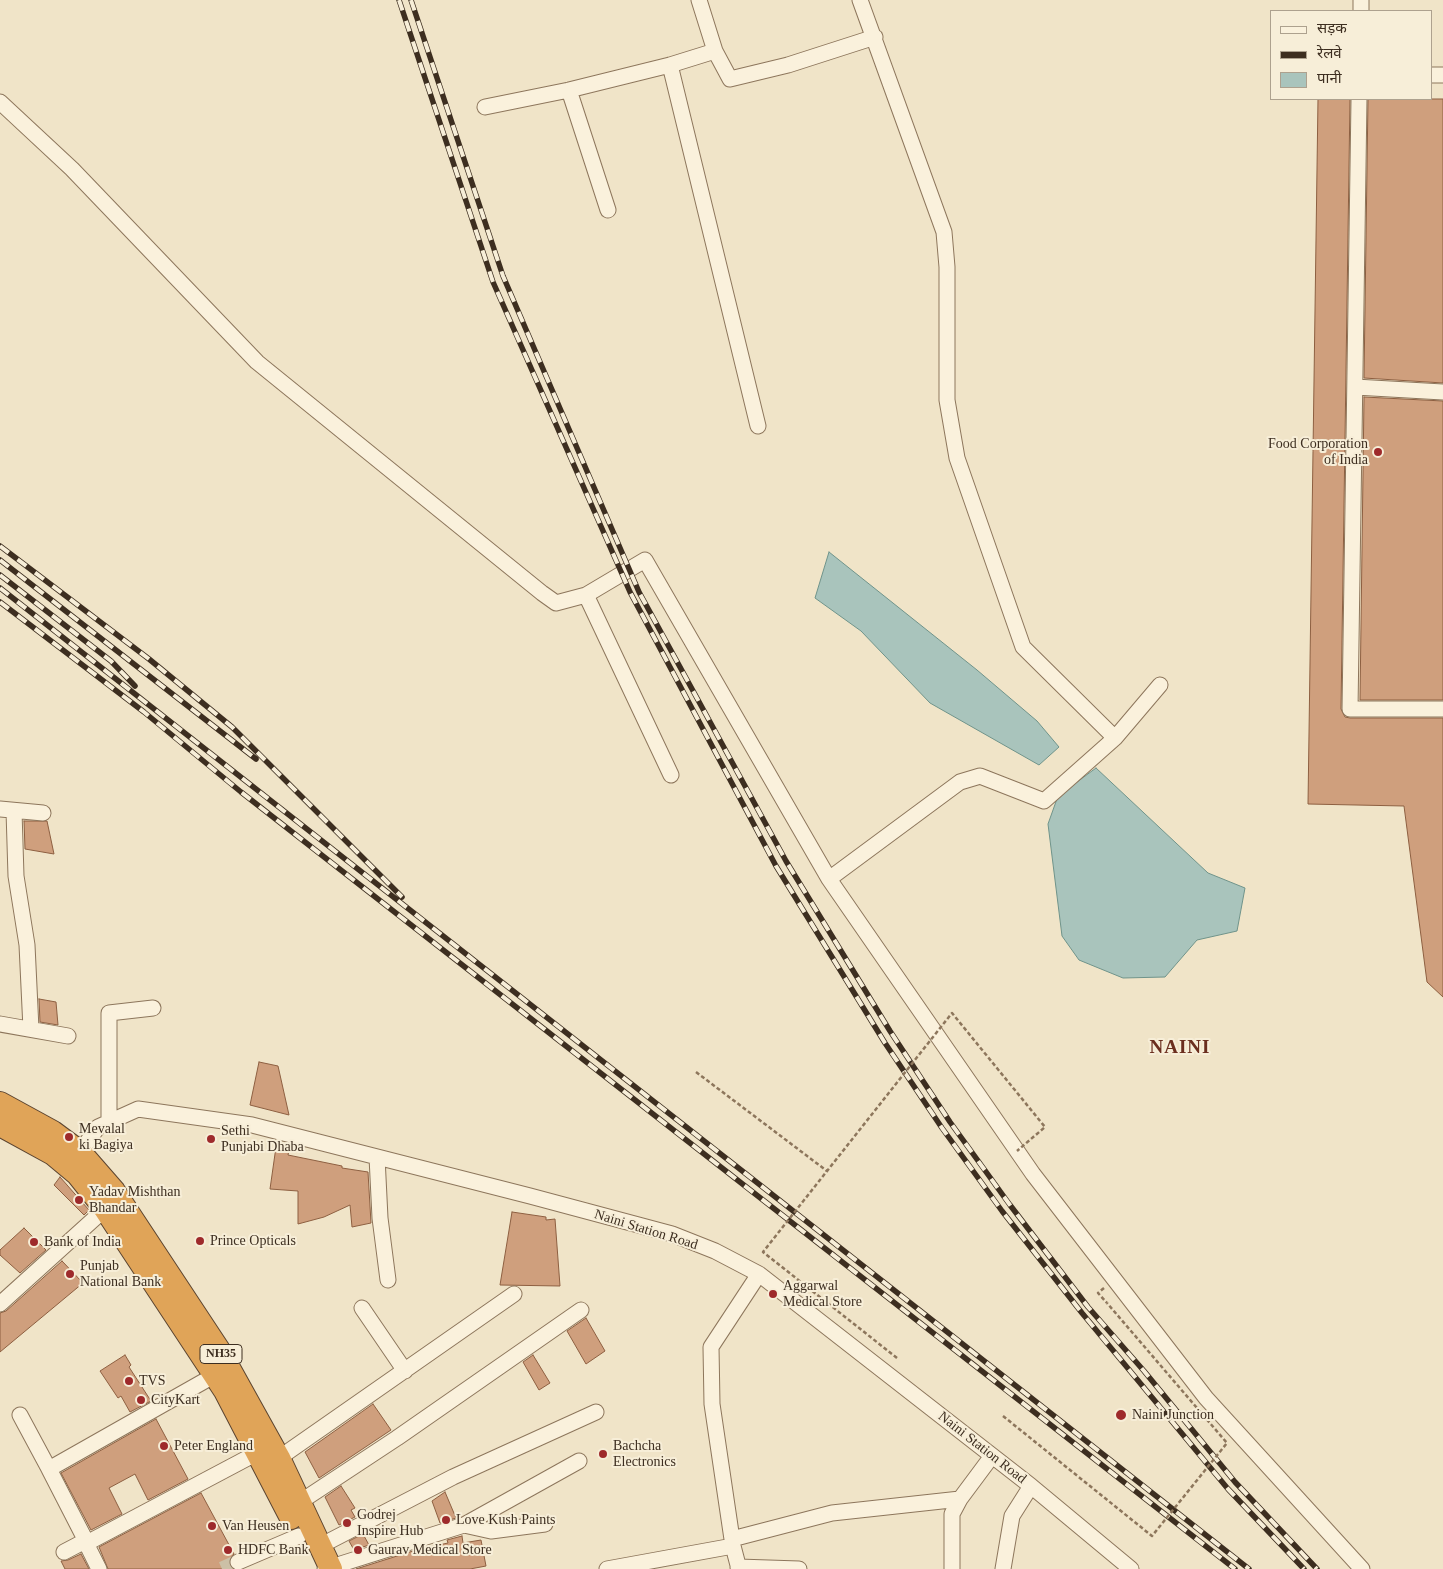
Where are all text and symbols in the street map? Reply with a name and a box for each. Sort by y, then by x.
legend [1270,10,1433,100]
text: सड़क [1317,20,1347,39]
text: रेलवे [1317,45,1342,64]
text: पानी [1317,70,1342,89]
place label: Food Corporation of India [1252,436,1368,468]
marker: Food Corporation of India [1372,446,1384,458]
district label: NAINI [1147,1037,1213,1059]
place label: Mevalal ki Bagiya [79,1121,138,1154]
place label: Sethi Punjabi Dhaba [221,1123,317,1156]
marker: Mevalal ki Bagiya [63,1131,75,1143]
marker: Sethi Punjabi Dhaba [205,1133,217,1145]
place label: Yadav Mishthan Bhandar [89,1184,193,1216]
marker: Yadav Mishthan Bhandar [73,1194,85,1206]
street label: Naini Station Road [585,1204,707,1256]
place label: Prince Opticals [210,1233,308,1249]
place label: Bank of India [44,1234,131,1250]
marker: Prince Opticals [194,1235,206,1247]
marker: Bank of India [28,1236,40,1248]
place label: Punjab National Bank [80,1258,172,1290]
marker: Punjab National Bank [64,1268,76,1280]
place label: Aggarwal Medical Store [783,1278,872,1310]
marker: Aggarwal Medical Store [767,1288,779,1300]
road number: NH35 [200,1345,242,1364]
place label: TVS [139,1373,163,1389]
marker: TVS [123,1375,135,1387]
place label: CityKart [151,1392,203,1408]
marker: CityKart [135,1394,147,1406]
street label: Naini Station Road [929,1404,1035,1492]
place label: Naini Junction [1132,1407,1224,1423]
marker: Naini Junction [1114,1408,1128,1422]
place label: Peter England [174,1438,267,1454]
place label: Bachcha Electronics [613,1438,684,1470]
marker: Peter England [158,1440,170,1452]
marker: Bachcha Electronics [597,1448,609,1460]
place label: Godrej Inspire Hub [357,1507,434,1540]
place label: Love Kush Paints [456,1512,567,1528]
marker: Love Kush Paints [440,1514,452,1526]
marker: Godrej Inspire Hub [341,1517,353,1529]
place label: Van Heusen [222,1518,300,1534]
marker: Van Heusen [206,1520,218,1532]
place label: HDFC Bank [238,1542,311,1558]
place label: Gaurav Medical Store [368,1542,508,1558]
marker: HDFC Bank [222,1544,234,1556]
marker: Gaurav Medical Store [352,1544,364,1556]

